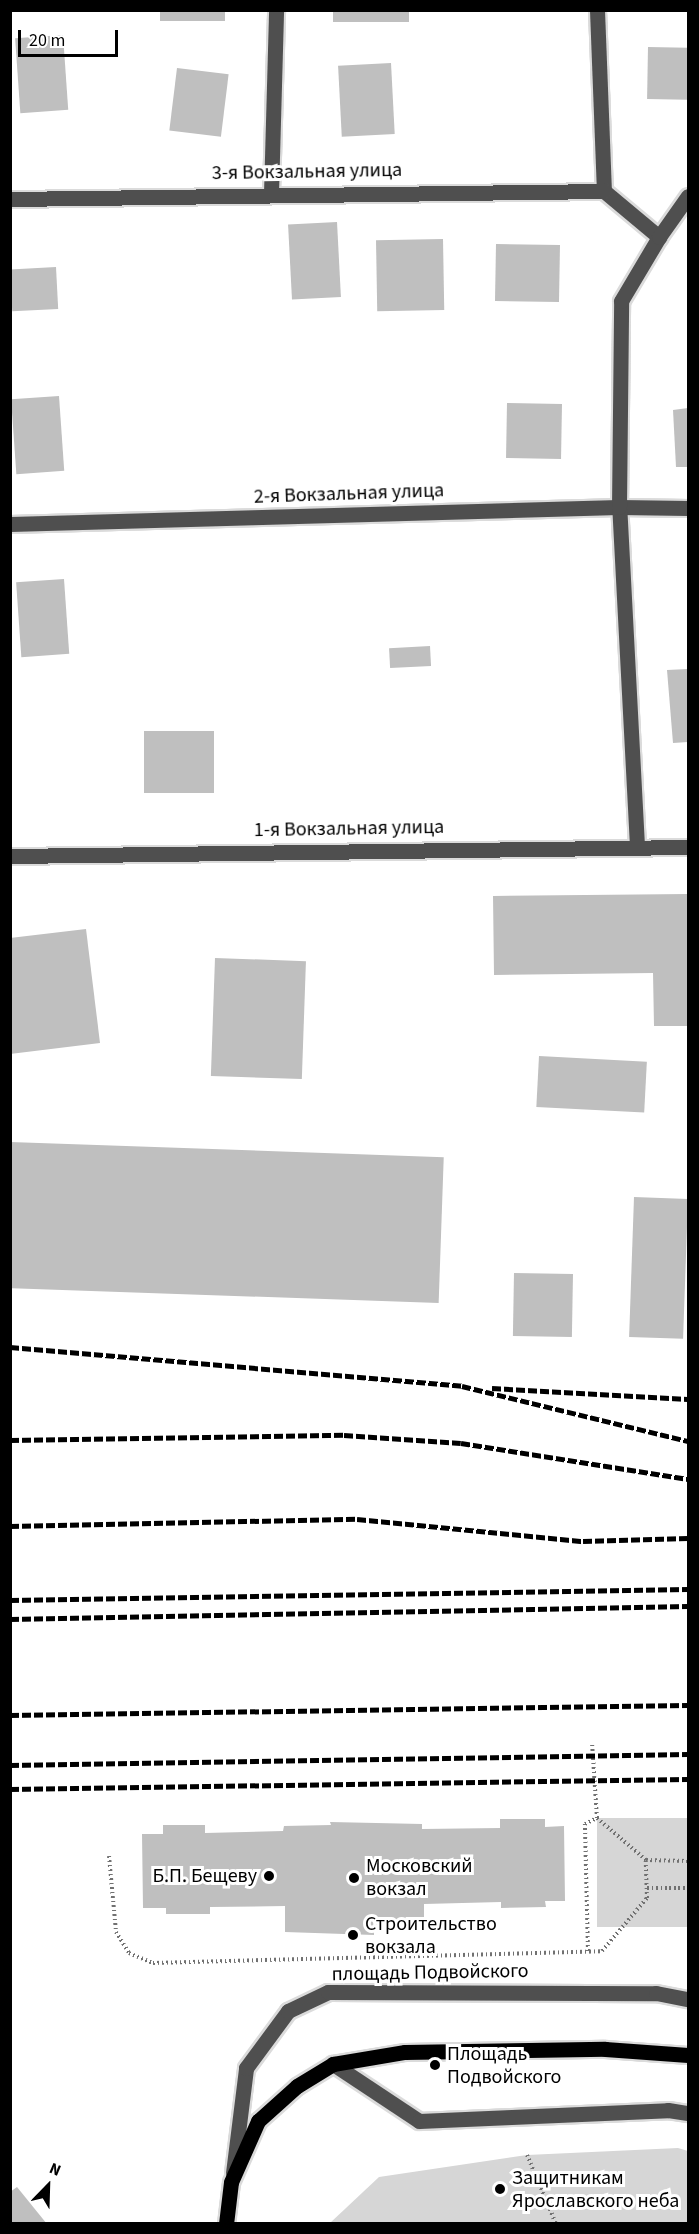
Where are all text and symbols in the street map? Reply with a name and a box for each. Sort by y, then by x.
scale bar [21,18,122,56]
text: 20 m [29,28,65,53]
street label: 3-я Вокзальная улица [212,158,402,186]
street label: 2-я Вокзальная улица [253,479,445,509]
street label: 1-я Вокзальная улица [254,815,444,843]
place label: Московский вокзал [366,1854,473,1901]
place label: Б.П. Бещеву [152,1864,257,1888]
marker: Б.П. Бещеву [262,1869,276,1883]
marker: Московский вокзал [347,1871,361,1885]
place label: Строительство вокзала [365,1912,497,1959]
marker: Строительство вокзала [346,1928,360,1942]
street label: площадь Подвойского [331,1959,529,1987]
place label: Площадь Подвойского [447,2042,561,2089]
marker: Площадь Подвойского [428,2058,442,2072]
north arrow [18,2156,78,2216]
text: N [46,2157,64,2182]
place label: Защитникам Ярославского неба [512,2166,679,2213]
marker: Защитникам Ярославского неба [493,2182,507,2196]

